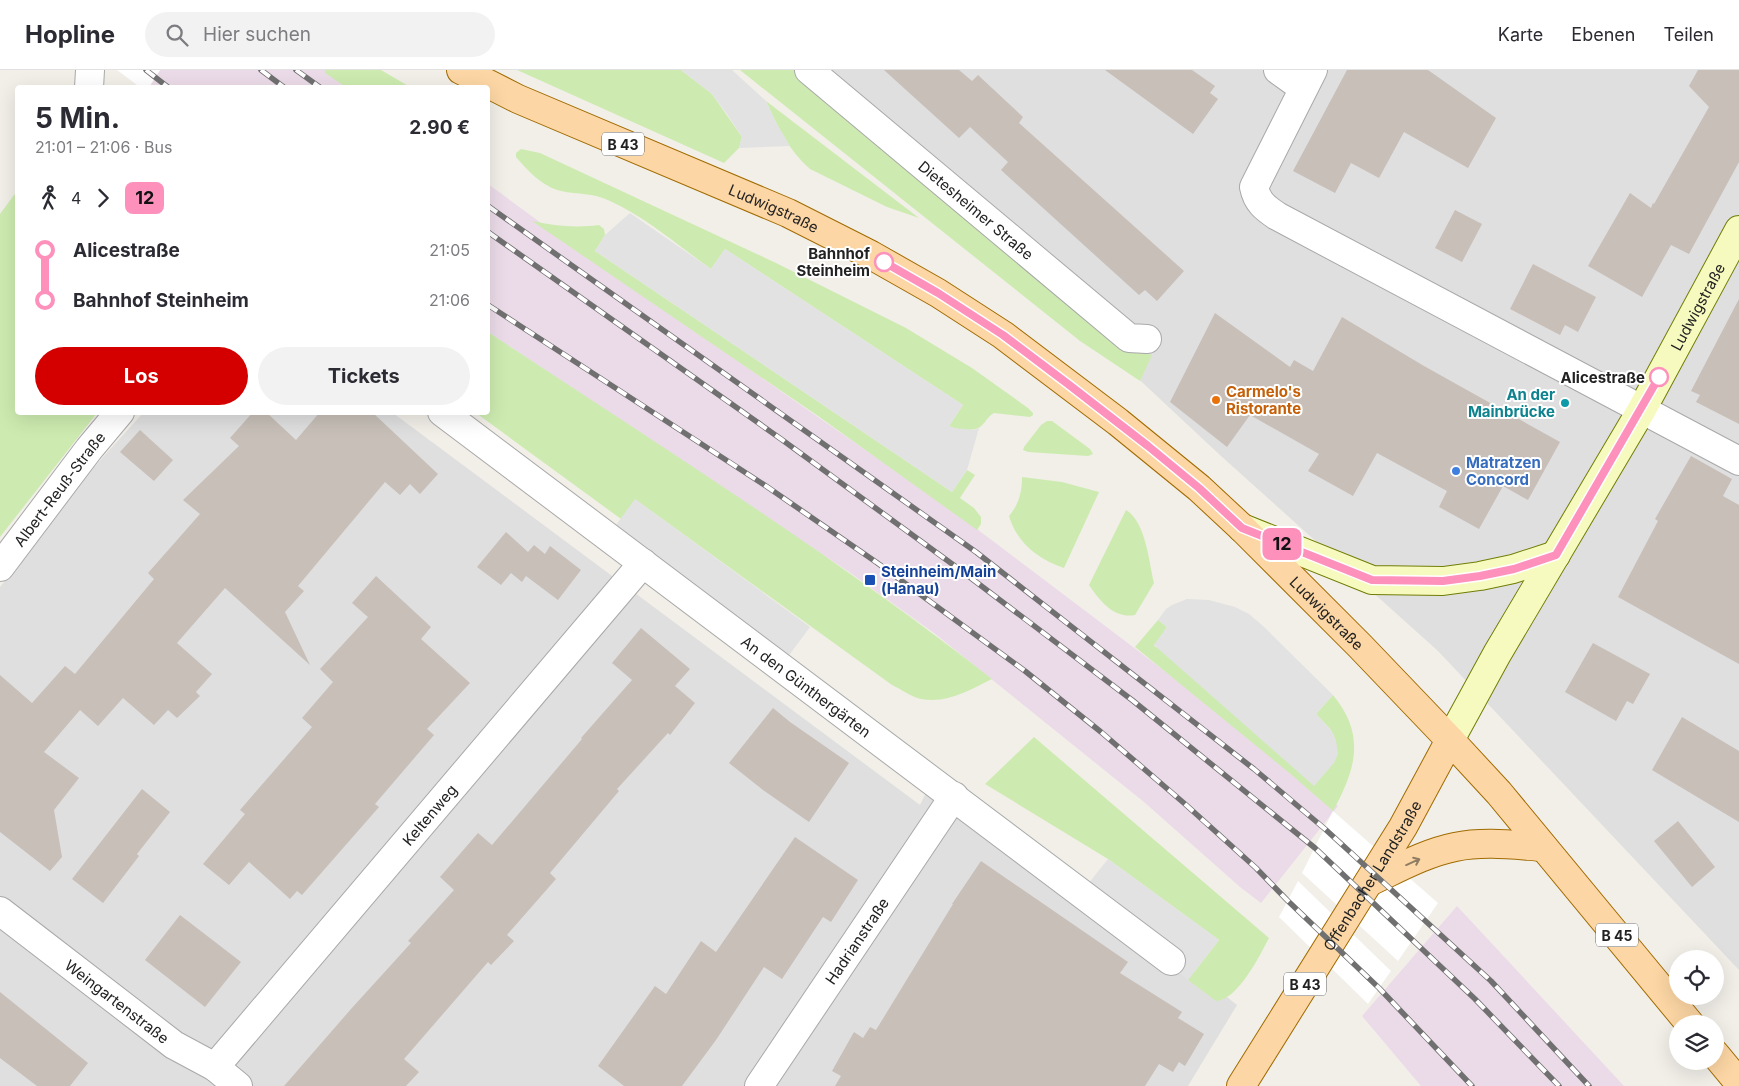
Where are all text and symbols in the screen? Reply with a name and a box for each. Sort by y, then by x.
search box [145,12,495,57]
text: Hopline [25,20,115,49]
icon: search [163,21,191,49]
text: Hier suchen [203,23,311,46]
text: Karte [1498,24,1543,45]
text: Ebenen [1571,24,1635,45]
text: Teilen [1663,24,1714,45]
text: 5 Min. [35,101,120,135]
text: 2.90 € [409,116,470,139]
road number: B 43 [602,132,644,156]
text: 21:01 – 21:06 · Bus [35,137,172,157]
street label: Dietesheimer Straße [915,156,1038,264]
street label: Ludwigstraße [726,180,822,236]
icon: walk [35,184,63,212]
icon: forward [89,184,117,212]
text: 12 [135,187,154,208]
text: 4 [71,188,81,208]
text: Alicestraße [73,239,180,262]
text: 21:05 [429,240,470,260]
place label: Bahnhof Steinheim [796,244,870,280]
marker: Bahnhof Steinheim [874,252,894,272]
street label: Ludwigstraße [1666,260,1729,354]
text: Bahnhof Steinheim [73,289,249,312]
text: 21:06 [429,290,470,310]
button: Los [35,347,248,405]
button: Tickets [258,347,470,405]
marker: Alicestraße [1649,367,1669,387]
place label: Alicestraße [1561,368,1645,387]
place label: Carmelo's Ristorante [1226,382,1301,418]
place label: An der Mainbrücke [1468,385,1555,421]
marker: Carmelo's Ristorante [1210,394,1222,406]
marker: An der Mainbrücke [1559,397,1571,409]
street label: Albert-Reuß-Straße [10,428,109,550]
place label: Matratzen Concord [1466,453,1541,489]
marker: Matratzen Concord [1450,465,1462,477]
line badge: 12 [1260,528,1304,560]
text: 12 [1272,533,1292,554]
place label: Steinheim/Main (Hanau) [881,562,996,598]
street label: Ludwigstraße [1286,572,1368,654]
marker: Steinheim/Main (Hanau) [863,573,877,587]
street label: An den Günthergärten [738,631,875,741]
street label: Keltenweg [398,780,461,849]
street label: Offenbacher Landstraße [1319,797,1425,954]
one-way arrow [1405,856,1420,866]
street label: Hadrianstraße [821,894,893,988]
road number: B 45 [1596,924,1638,946]
map controls [1669,950,1724,1070]
button: locate [1669,950,1724,1005]
street label: Weingartenstraße [61,955,173,1047]
road number: B 43 [1284,972,1326,996]
button: layers [1669,1015,1724,1070]

